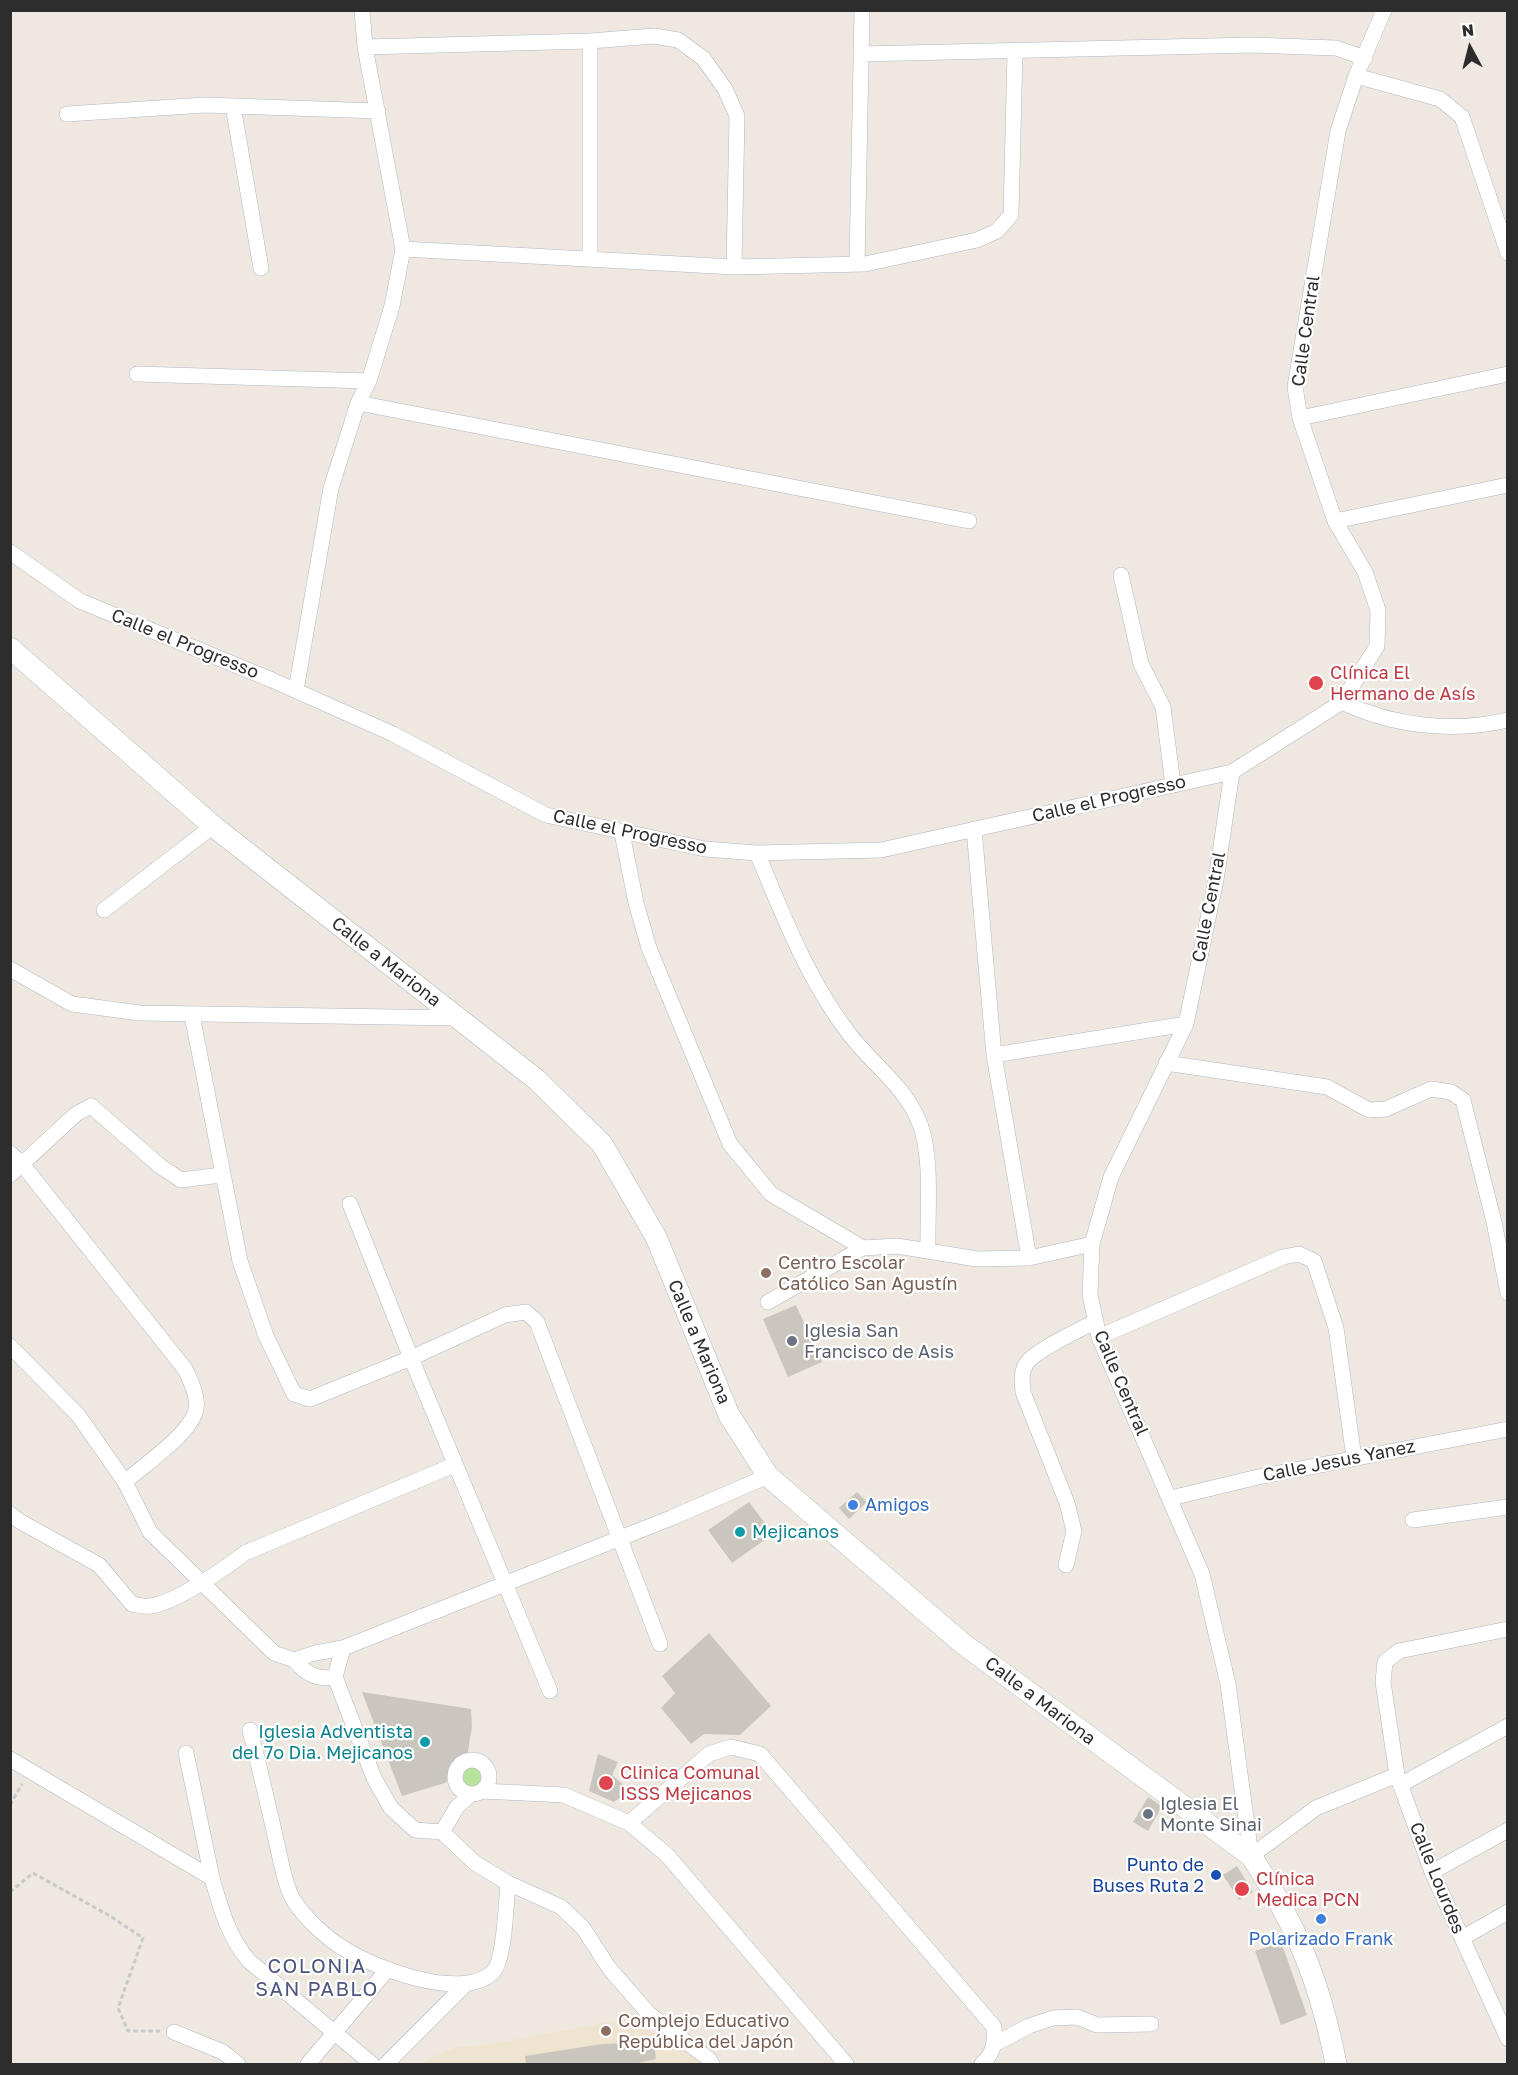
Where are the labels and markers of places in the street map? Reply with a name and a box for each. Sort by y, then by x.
place label: Clínica El Hermano de Asís [1330,662,1475,704]
marker: Clínica El Hermano de Asís [1307,674,1325,692]
place label: Centro Escolar Católico San Agustín [778,1252,958,1294]
marker: Centro Escolar Católico San Agustín [759,1266,773,1280]
place label: Iglesia San Francisco de Asis [804,1320,954,1362]
marker: Iglesia San Francisco de Asis [785,1334,799,1348]
place label: Amigos [865,1494,929,1516]
marker: Amigos [846,1498,860,1512]
place label: Mejicanos [752,1521,839,1543]
marker: Mejicanos [733,1525,747,1539]
place label: Iglesia Adventista del 7o Dia. Mejicanos [232,1721,413,1764]
marker: Iglesia Adventista del 7o Dia. Mejicanos [418,1735,432,1749]
place label: Clinica Comunal ISSS Mejicanos [620,1762,760,1804]
marker: Clinica Comunal ISSS Mejicanos [597,1774,615,1792]
place label: Iglesia El Monte Sinai [1160,1793,1262,1836]
marker: Iglesia El Monte Sinai [1141,1807,1155,1821]
place label: Punto de Buses Ruta 2 [1092,1854,1204,1896]
marker: Punto de Buses Ruta 2 [1209,1868,1223,1882]
place label: Clínica Medica PCN [1256,1868,1360,1910]
marker: Clínica Medica PCN [1233,1880,1251,1898]
marker: Polarizado Frank [1314,1912,1328,1926]
place label: Polarizado Frank [1249,1928,1393,1950]
place label: Complejo Educativo República del Japón [618,2010,793,2052]
marker: Complejo Educativo República del Japón [599,2024,613,2038]

